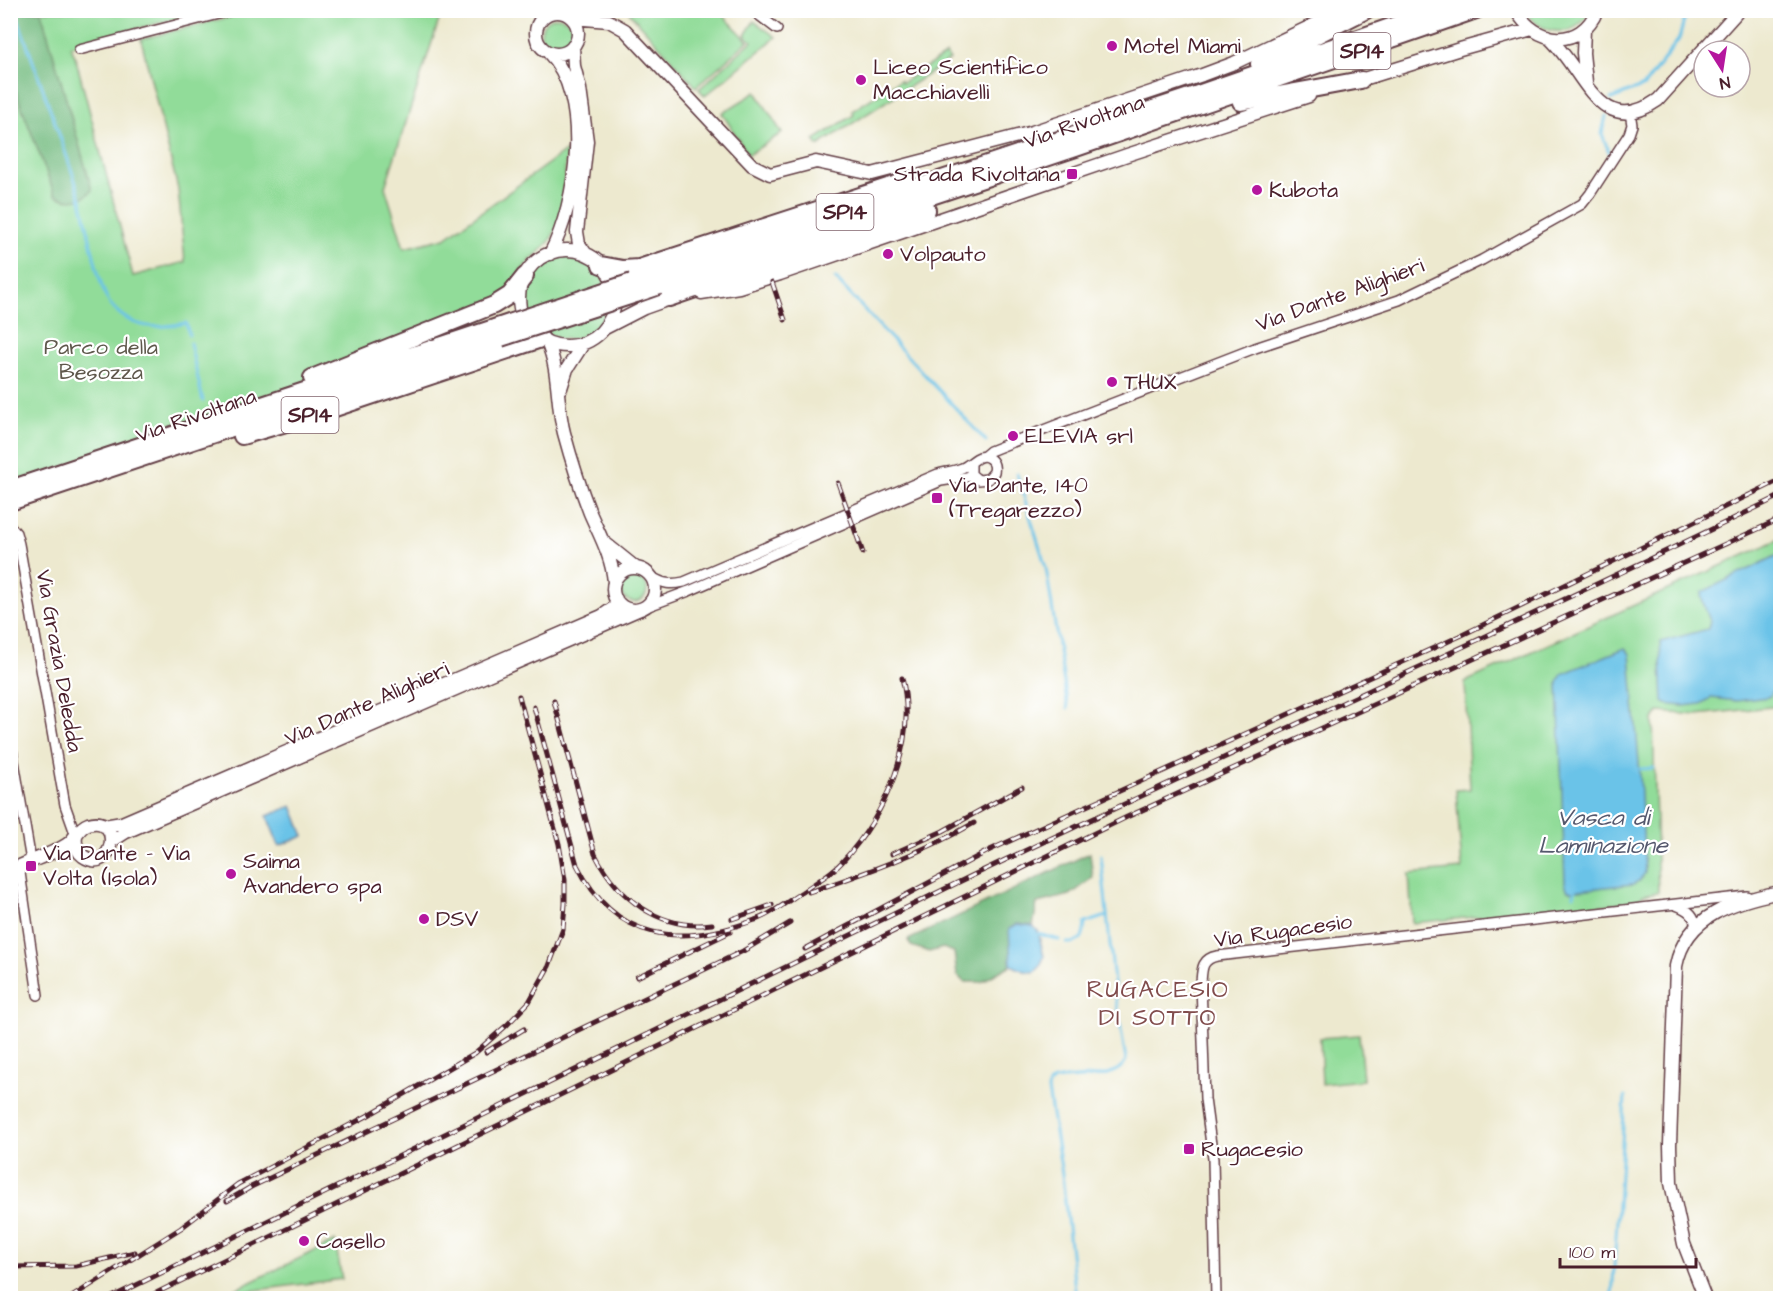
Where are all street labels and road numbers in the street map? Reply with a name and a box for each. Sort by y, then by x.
road number: SP14 [1334,33,1390,69]
street label: Via Rivoltana [1020,87,1148,157]
road number: SP14 [816,194,874,230]
street label: Via Dante Alighieri [1252,250,1429,341]
street label: Via Rivoltana [132,381,260,451]
road number: SP14 [282,397,338,433]
street label: Via Grazia Deledda [28,567,90,755]
street label: Via Dante Alighieri [280,654,455,755]
street label: Via Rugacesio [1212,906,1355,957]

